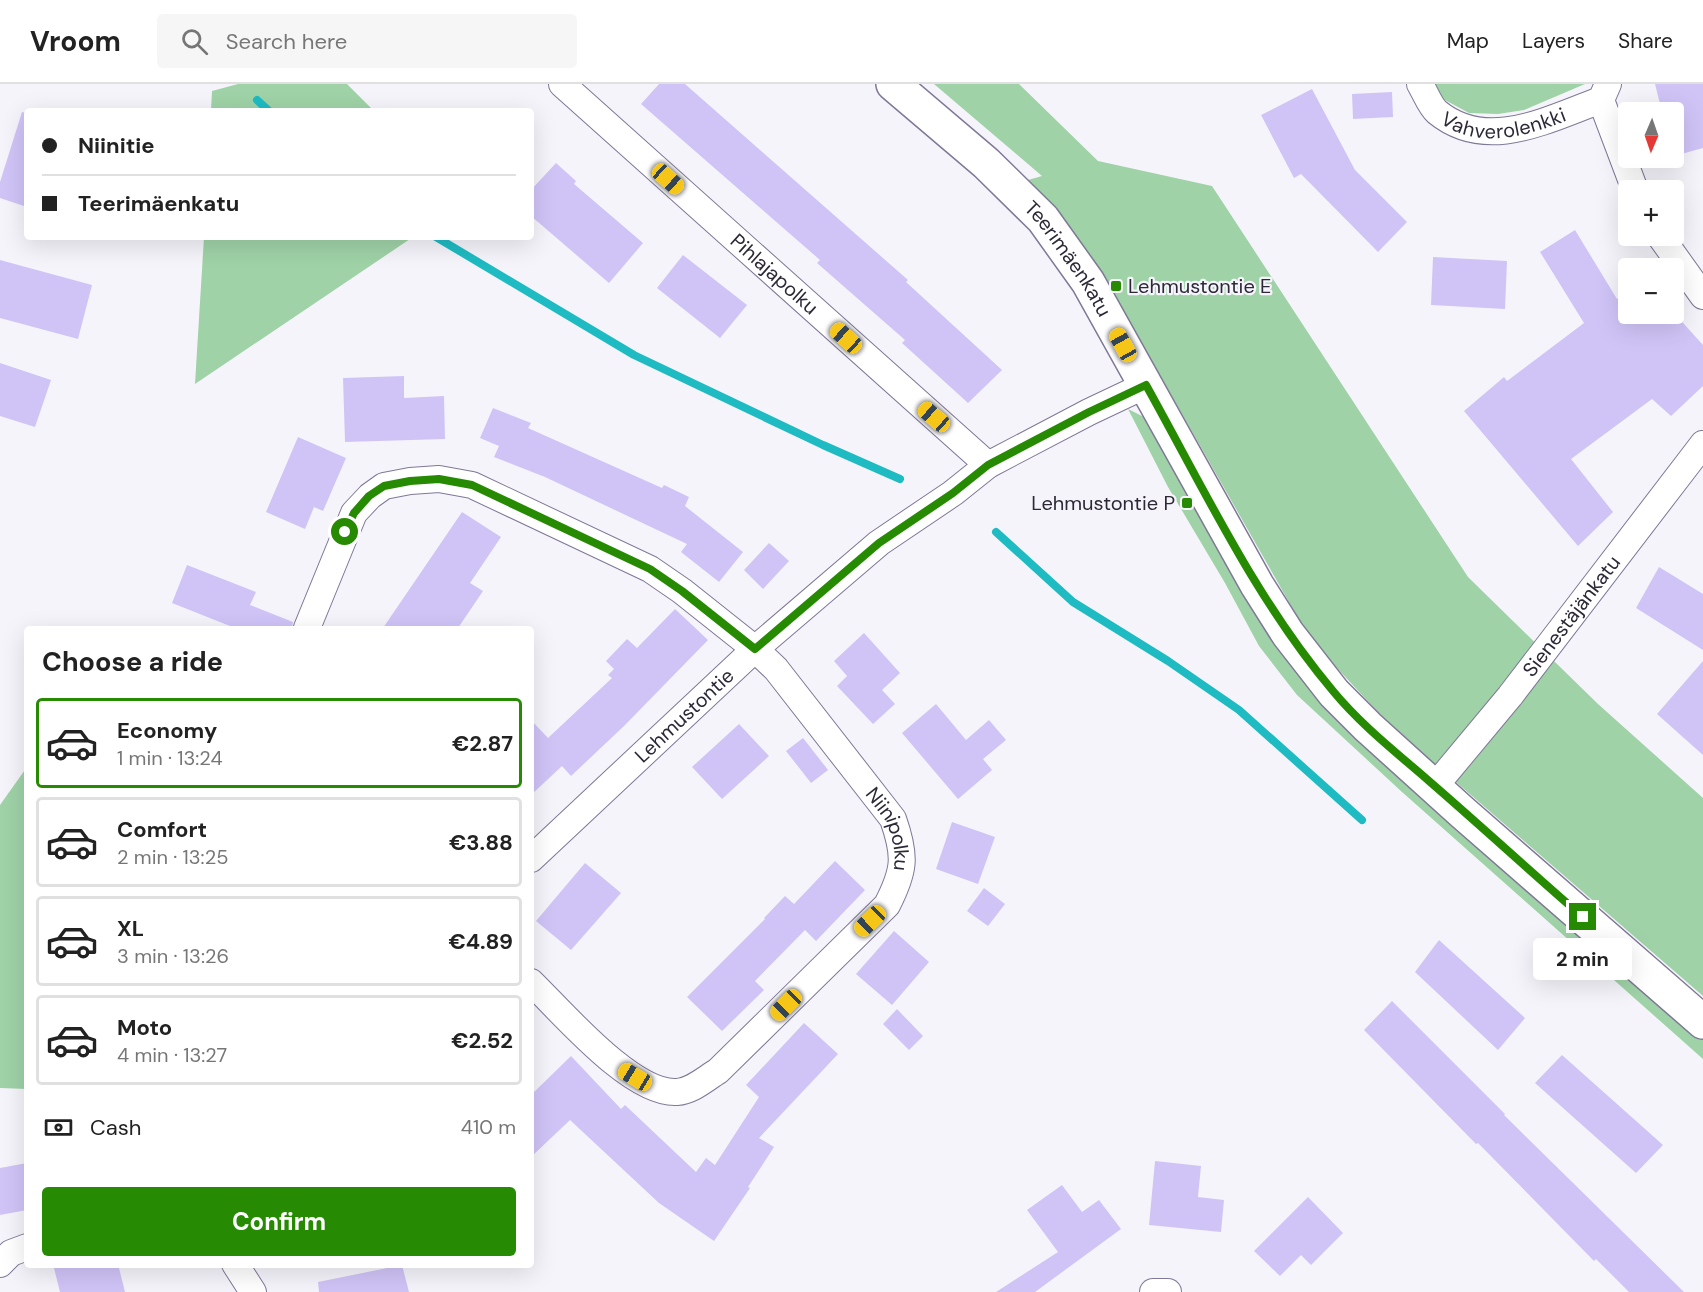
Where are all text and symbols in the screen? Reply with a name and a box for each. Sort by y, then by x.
search box [157,14,577,68]
text: Vroom [30,23,121,60]
icon: search [178,25,211,58]
text: Search here [226,27,347,56]
text: Map [1447,27,1489,55]
text: Layers [1522,27,1585,55]
text: Share [1618,27,1673,55]
street label: Vahverolenkki [1436,102,1569,144]
north arrow [1618,102,1684,168]
map controls [1618,102,1684,324]
text: Niinitie [78,131,155,160]
car [649,160,687,198]
button: + [1618,180,1684,246]
text: Teerimäenkatu [78,189,239,218]
street label: Teerimäenkatu [1019,195,1118,321]
street label: Pihlajapolku [725,228,824,320]
button: − [1618,258,1684,324]
place label: Lehmustontie E [1128,273,1271,299]
marker: Lehmustontie E [1109,279,1123,293]
car [827,319,865,357]
car [1106,325,1140,365]
car [915,398,953,436]
place label: Lehmustontie P [1031,490,1175,516]
marker: Lehmustontie P [1180,496,1194,510]
route start [331,518,358,545]
street label: Sienestäjänkatu [1517,550,1626,682]
text: Choose a ride [42,644,223,679]
street label: Lehmustontie [629,663,739,768]
icon: car [45,716,99,770]
text: Economy [117,716,217,745]
text: €2.87 [452,729,513,758]
text: 1 min · 13:24 [117,745,223,771]
street label: Niinipolku [860,782,915,872]
icon: car [45,815,99,869]
text: Comfort [117,815,207,844]
text: €3.88 [449,828,513,857]
text: 2 min · 13:25 [117,844,228,870]
car [851,902,889,940]
route end [1569,903,1596,930]
icon: car [45,914,99,968]
text: XL [117,914,144,943]
text: €4.89 [448,927,513,956]
callout: 2 min [1534,938,1632,980]
text: 3 min · 13:26 [117,943,229,969]
text: 2 min [1556,946,1609,972]
car [767,986,805,1024]
icon: car [45,1013,99,1067]
text: Moto [117,1013,172,1042]
text: €2.52 [451,1026,513,1055]
text: 4 min · 13:27 [117,1042,227,1068]
car [615,1060,655,1094]
icon: cash [42,1111,75,1144]
text: Cash [90,1113,141,1142]
text: 410 m [461,1114,516,1140]
button: Confirm [42,1187,516,1256]

